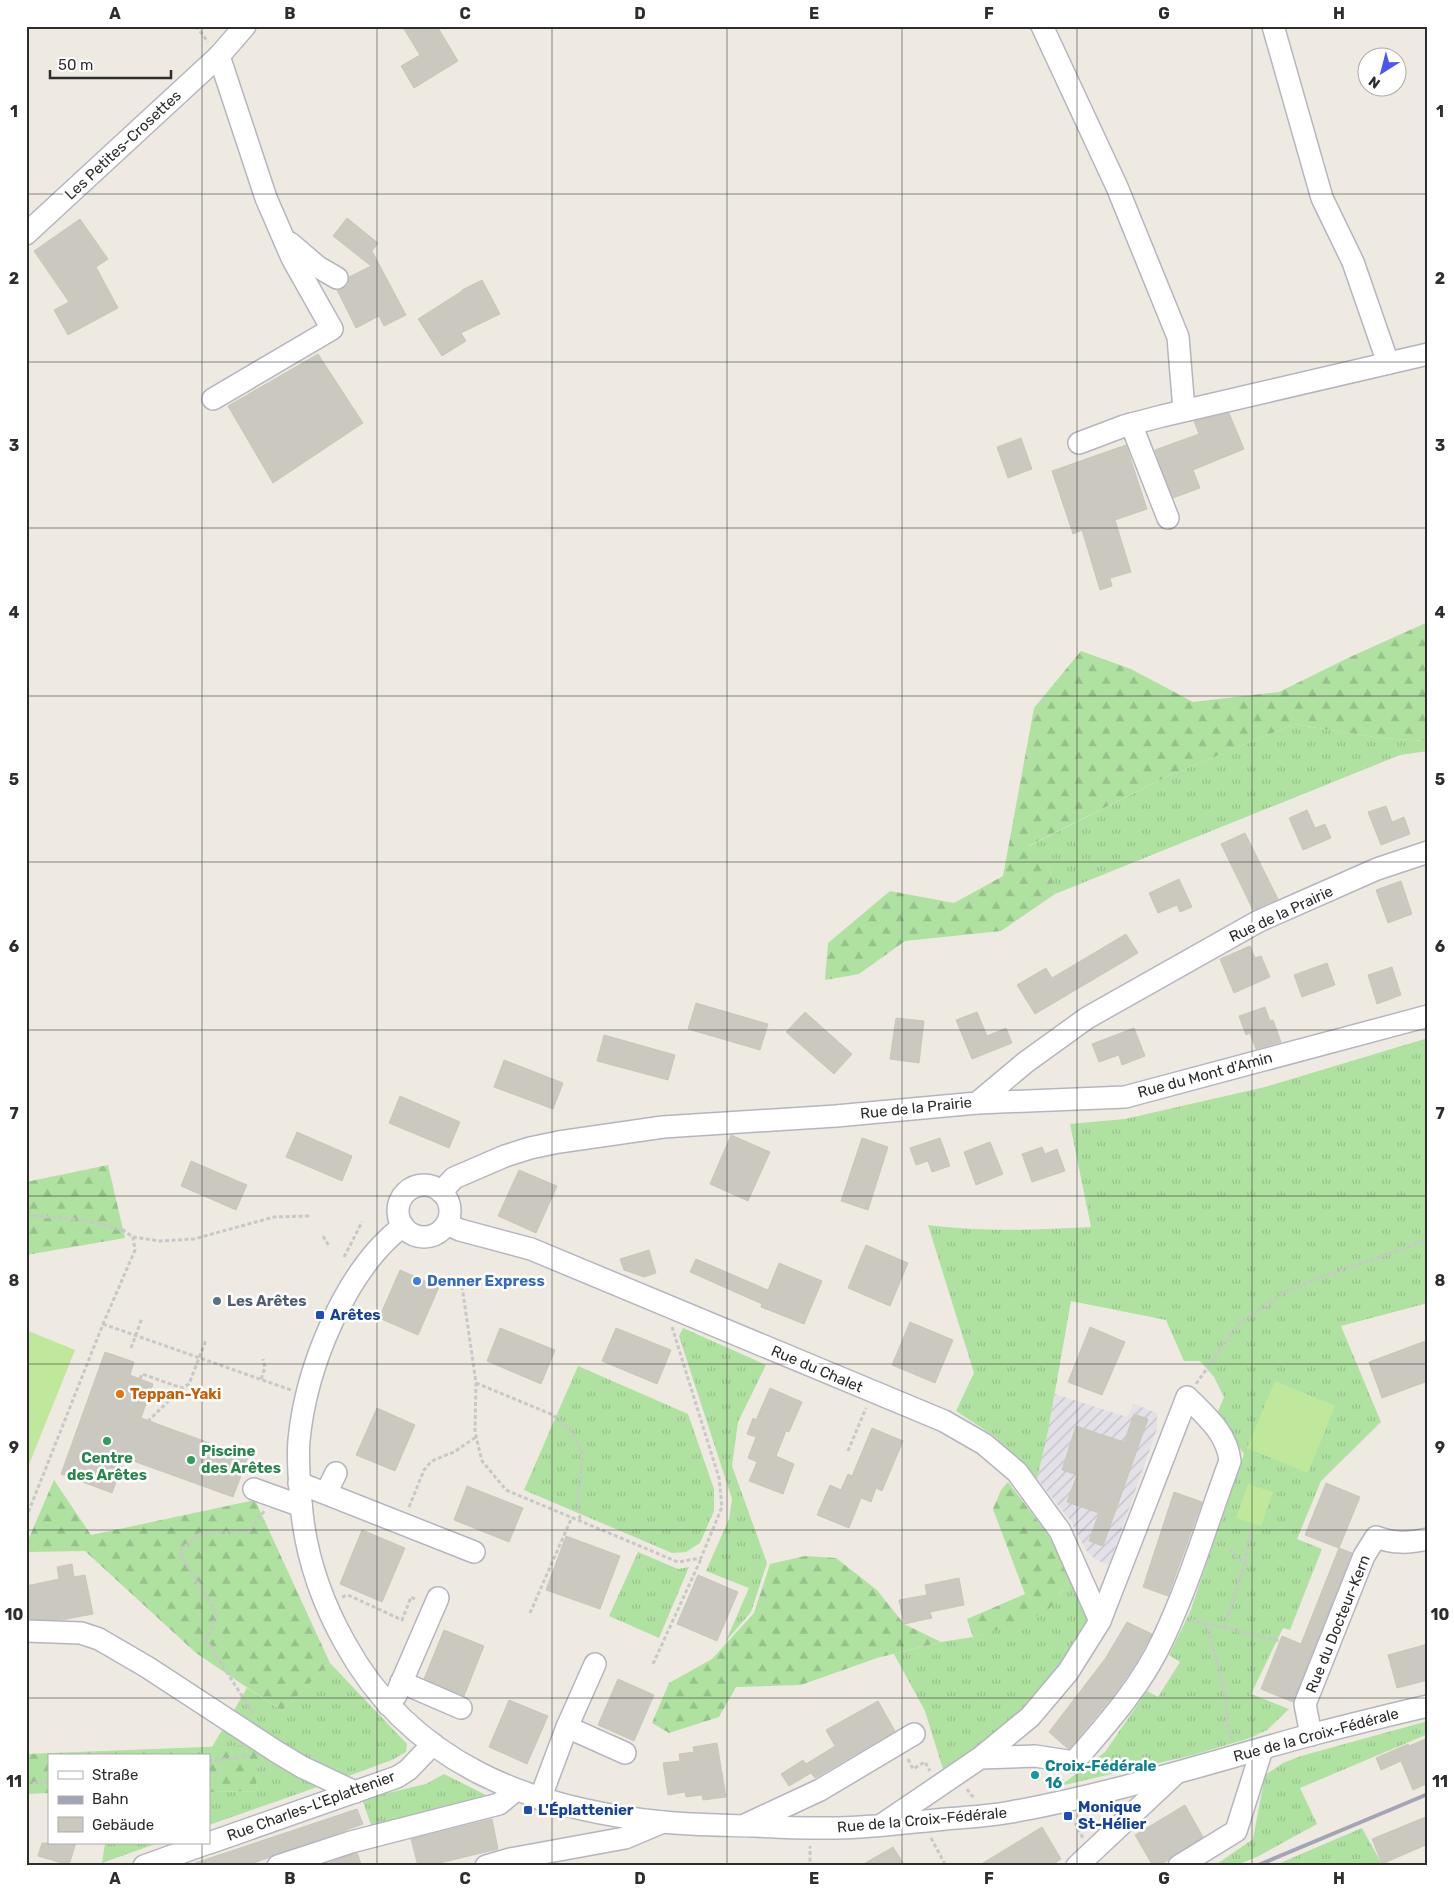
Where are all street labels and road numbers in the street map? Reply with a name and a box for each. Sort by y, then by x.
street label: Les Petites-Crosettes [61,86,185,204]
street label: Rue de la Prairie [1226,882,1336,946]
street label: Rue du Mont d'Amin [1136,1048,1274,1102]
street label: Rue de la Prairie [859,1093,973,1123]
street label: Rue du Chalet [768,1342,866,1396]
street label: Rue du Docteur-Kern [1302,1552,1374,1696]
street label: Rue de la Croix-Fédérale [1231,1704,1401,1766]
street label: Rue Charles-L'Eplattenier [224,1767,398,1845]
street label: Rue de la Croix-Fédérale [836,1804,1008,1836]

